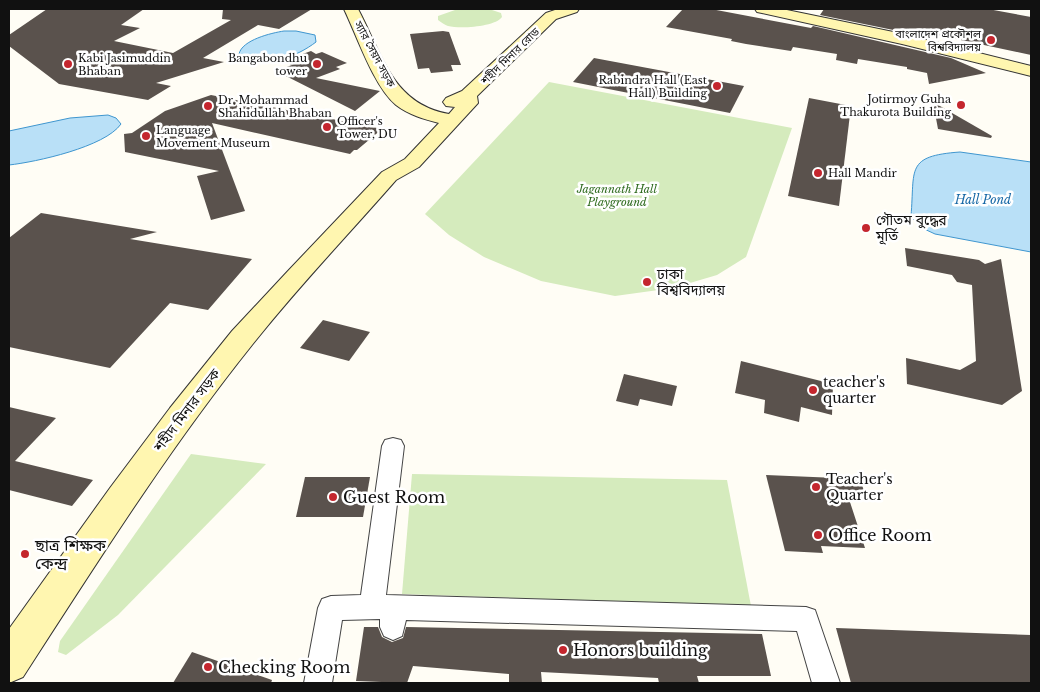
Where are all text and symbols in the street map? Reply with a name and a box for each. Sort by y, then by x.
street label: স্যার সৈয়দ সড়ক [351,18,398,90]
street label: শহীদ মিনার রোড [477,25,542,88]
place label: বাংলাদেশ প্রকৌশল বিশ্ববিদ্যালয় [894,27,982,54]
marker: বাংলাদেশ প্রকৌশল বিশ্ববিদ্যালয় [985,34,997,46]
place label: Kabi Jasimuddin Bhaban [78,51,171,78]
place label: Bangabondhu tower [228,51,308,78]
marker: Kabi Jasimuddin Bhaban [62,58,74,70]
marker: Bangabondhu tower [311,58,323,70]
place label: Rabindra Hall (East Hall) Building [598,73,708,100]
marker: Rabindra Hall (East Hall) Building [711,80,723,92]
place label: Jotirmoy Guha Thakurota Building [840,92,952,119]
place label: Dr. Mohammad Shahidullah Bhaban [218,93,332,120]
marker: Jotirmoy Guha Thakurota Building [955,99,967,111]
marker: Dr. Mohammad Shahidullah Bhaban [202,100,214,112]
place label: Officer's Tower, DU [337,114,398,141]
marker: Officer's Tower, DU [321,121,333,133]
place label: Language Movement Museum [156,123,270,150]
marker: Language Movement Museum [140,130,152,142]
place label: Hall Mandir [828,166,897,180]
marker: Hall Mandir [812,167,824,179]
park label: Jagannath Hall Playground [576,182,658,209]
water label: Hall Pond [954,192,1012,207]
place label: গৌতম বুদ্ধের মূর্তি [875,211,947,245]
marker: গৌতম বুদ্ধের মূর্তি [860,222,872,234]
place label: ঢাকা বিশ্ববিদ্যালয় [656,265,725,299]
marker: ঢাকা বিশ্ববিদ্যালয় [641,276,653,288]
street label: শহীদ মিনার সড়ক [149,364,224,456]
place label: teacher's quarter [823,373,885,407]
marker: teacher's quarter [807,384,819,396]
place label: Teacher's Quarter [826,470,893,504]
marker: Teacher's Quarter [810,481,822,493]
place label: Guest Room [343,487,445,507]
marker: Guest Room [327,491,339,503]
place label: Office Room [828,525,932,545]
marker: Office Room [812,529,824,541]
place label: ছাত্র শিক্ষক কেন্দ্র [34,535,107,573]
marker: ছাত্র শিক্ষক কেন্দ্র [19,548,31,560]
place label: Honors building [573,640,708,660]
marker: Honors building [557,644,569,656]
place label: Checking Room [218,657,350,677]
marker: Checking Room [202,661,214,673]

